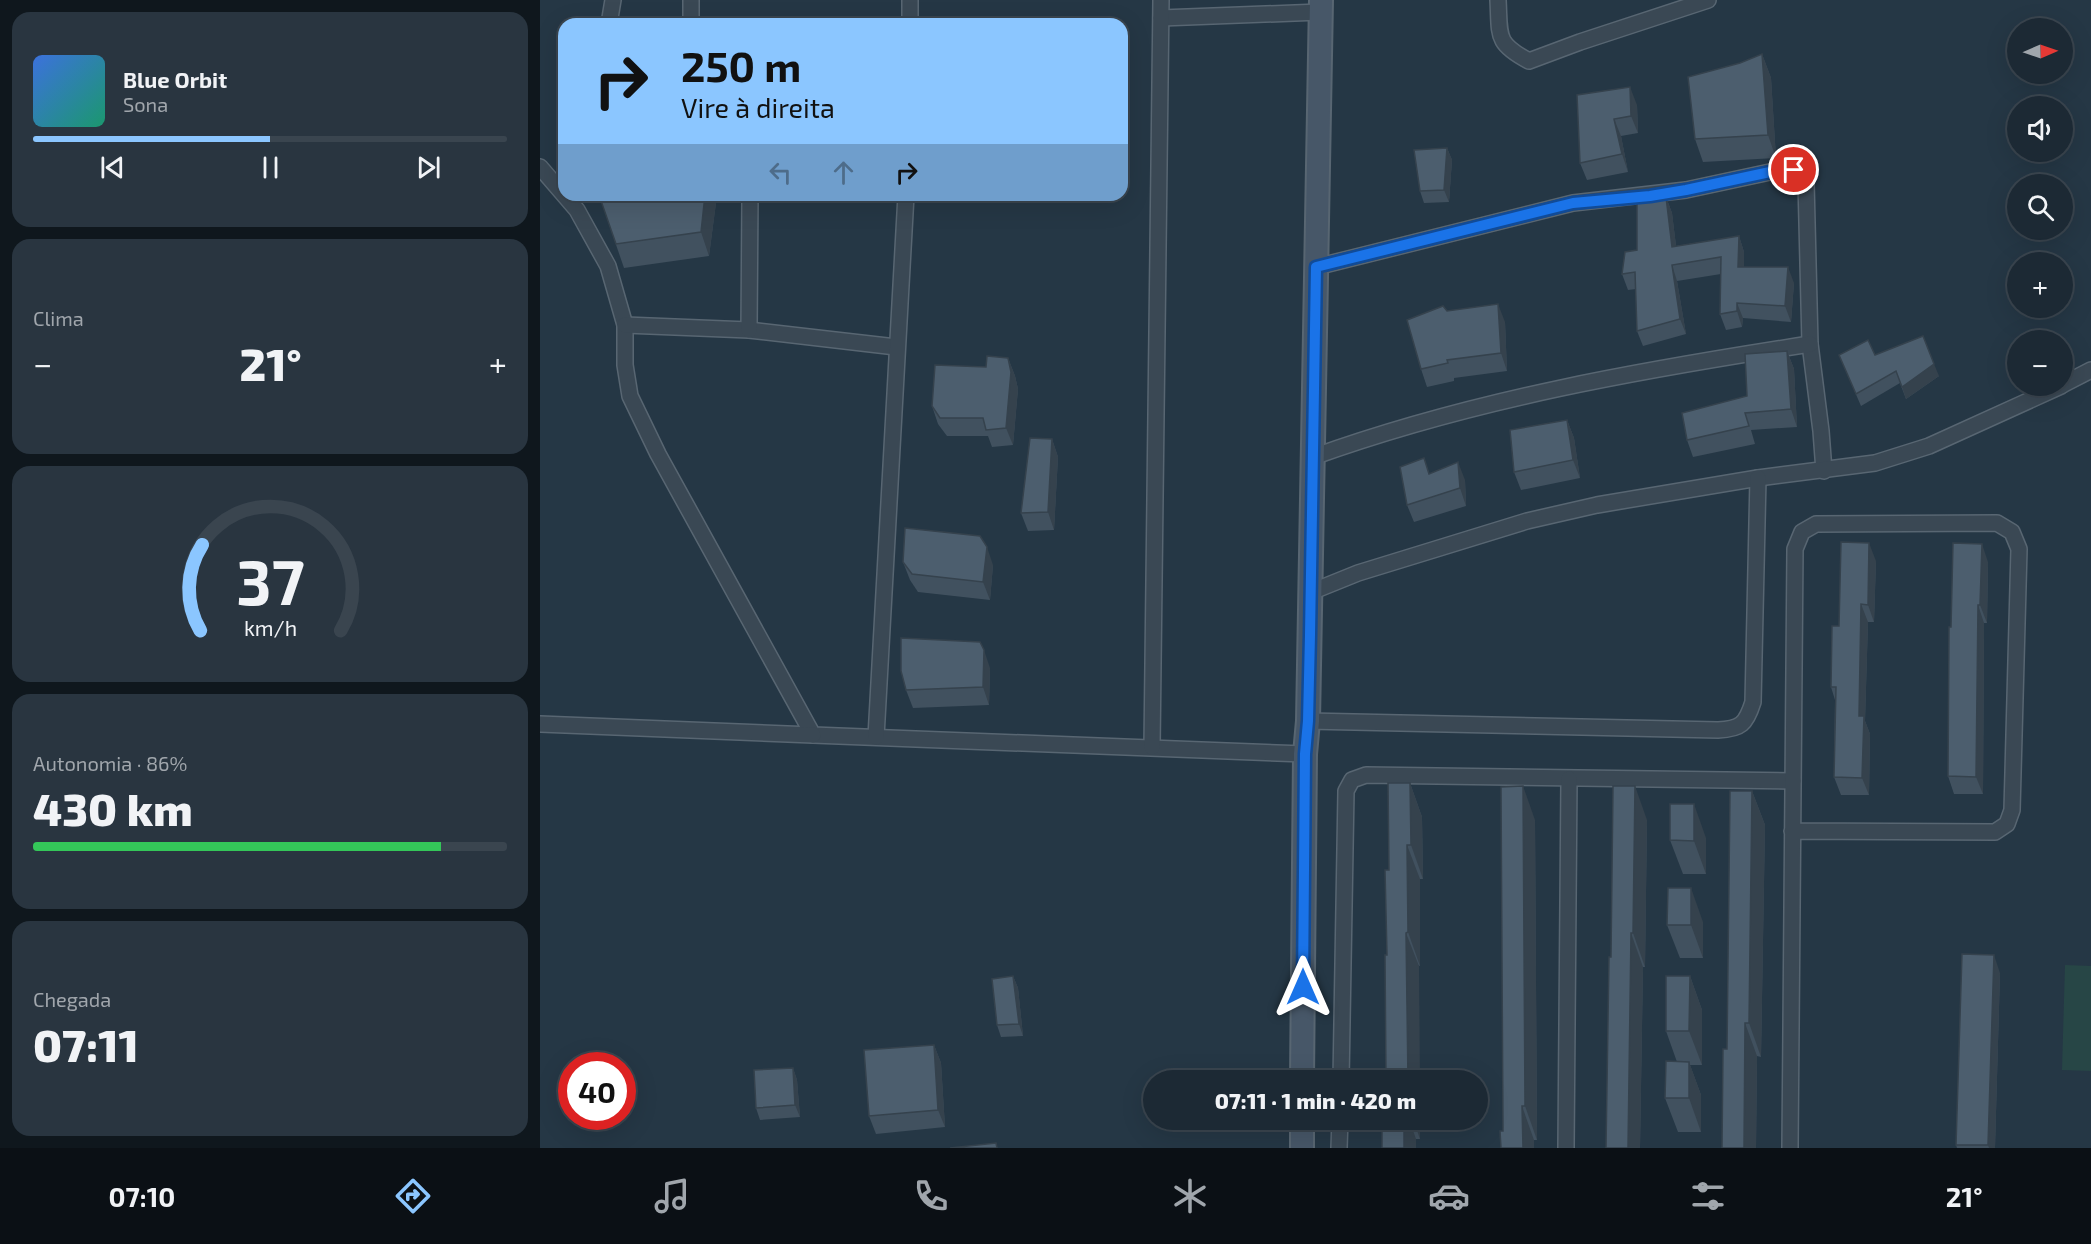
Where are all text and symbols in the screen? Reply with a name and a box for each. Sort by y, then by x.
north arrow [2007,18,2073,84]
map controls [2007,18,2073,396]
text: 250 m [681,40,801,90]
icon: right [582,42,660,120]
text: Blue Orbit [123,66,227,92]
text: Vire à direita [681,91,835,123]
text: Sona [123,92,168,116]
button: sound [2007,96,2073,162]
pin [1768,144,1819,195]
icon: previous [96,151,129,184]
icon: pause [254,151,287,184]
icon: next [412,151,445,184]
icon: arrive [1777,153,1810,186]
icon: left [764,156,797,189]
icon: ahead [827,156,860,189]
icon: right [890,156,923,189]
button: search [2007,174,2073,240]
button: + [2007,252,2073,318]
text: Clima [33,306,84,330]
button: − [2007,330,2073,396]
text: 21° [240,336,302,390]
text: − [33,343,52,383]
text: + [489,343,507,383]
text: 37 [236,543,304,618]
text: km/h [243,615,297,640]
text: Autonomia · 86% [33,751,187,775]
text: 430 km [33,781,193,835]
position arrow [1271,955,1335,1019]
text: Chegada [33,987,111,1011]
text: 07:11 [33,1017,139,1071]
speed limit sign: 40 [558,1052,636,1130]
text: 07:11 · 1 min · 420 m [1215,1087,1416,1113]
icon: directions [392,1175,434,1217]
icon: music [651,1175,693,1217]
icon: phone [910,1175,952,1217]
icon: climate [1169,1175,1211,1217]
icon: car [1428,1175,1470,1217]
icon: filters [1687,1175,1729,1217]
text: 07:10 [108,1180,175,1212]
text: 21° [1946,1180,1982,1212]

